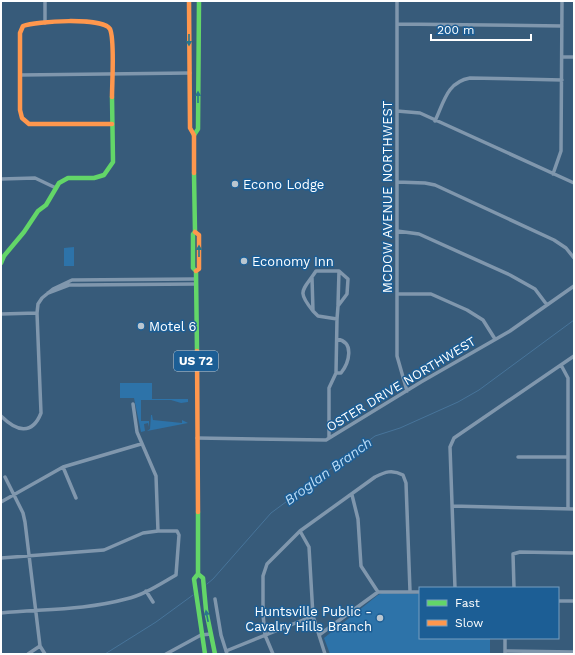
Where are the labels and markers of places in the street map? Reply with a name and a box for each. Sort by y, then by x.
place label: Econo Lodge [243,177,324,192]
marker: Econo Lodge [230,179,240,189]
place label: Economy Inn [252,254,334,269]
marker: Economy Inn [239,256,249,266]
place label: Motel 6 [149,319,197,334]
marker: Motel 6 [136,321,146,331]
place label: Huntsville Public - Cavalry Hills Branch [245,604,372,634]
marker: Huntsville Public - Cavalry Hills Branch [375,613,385,623]

